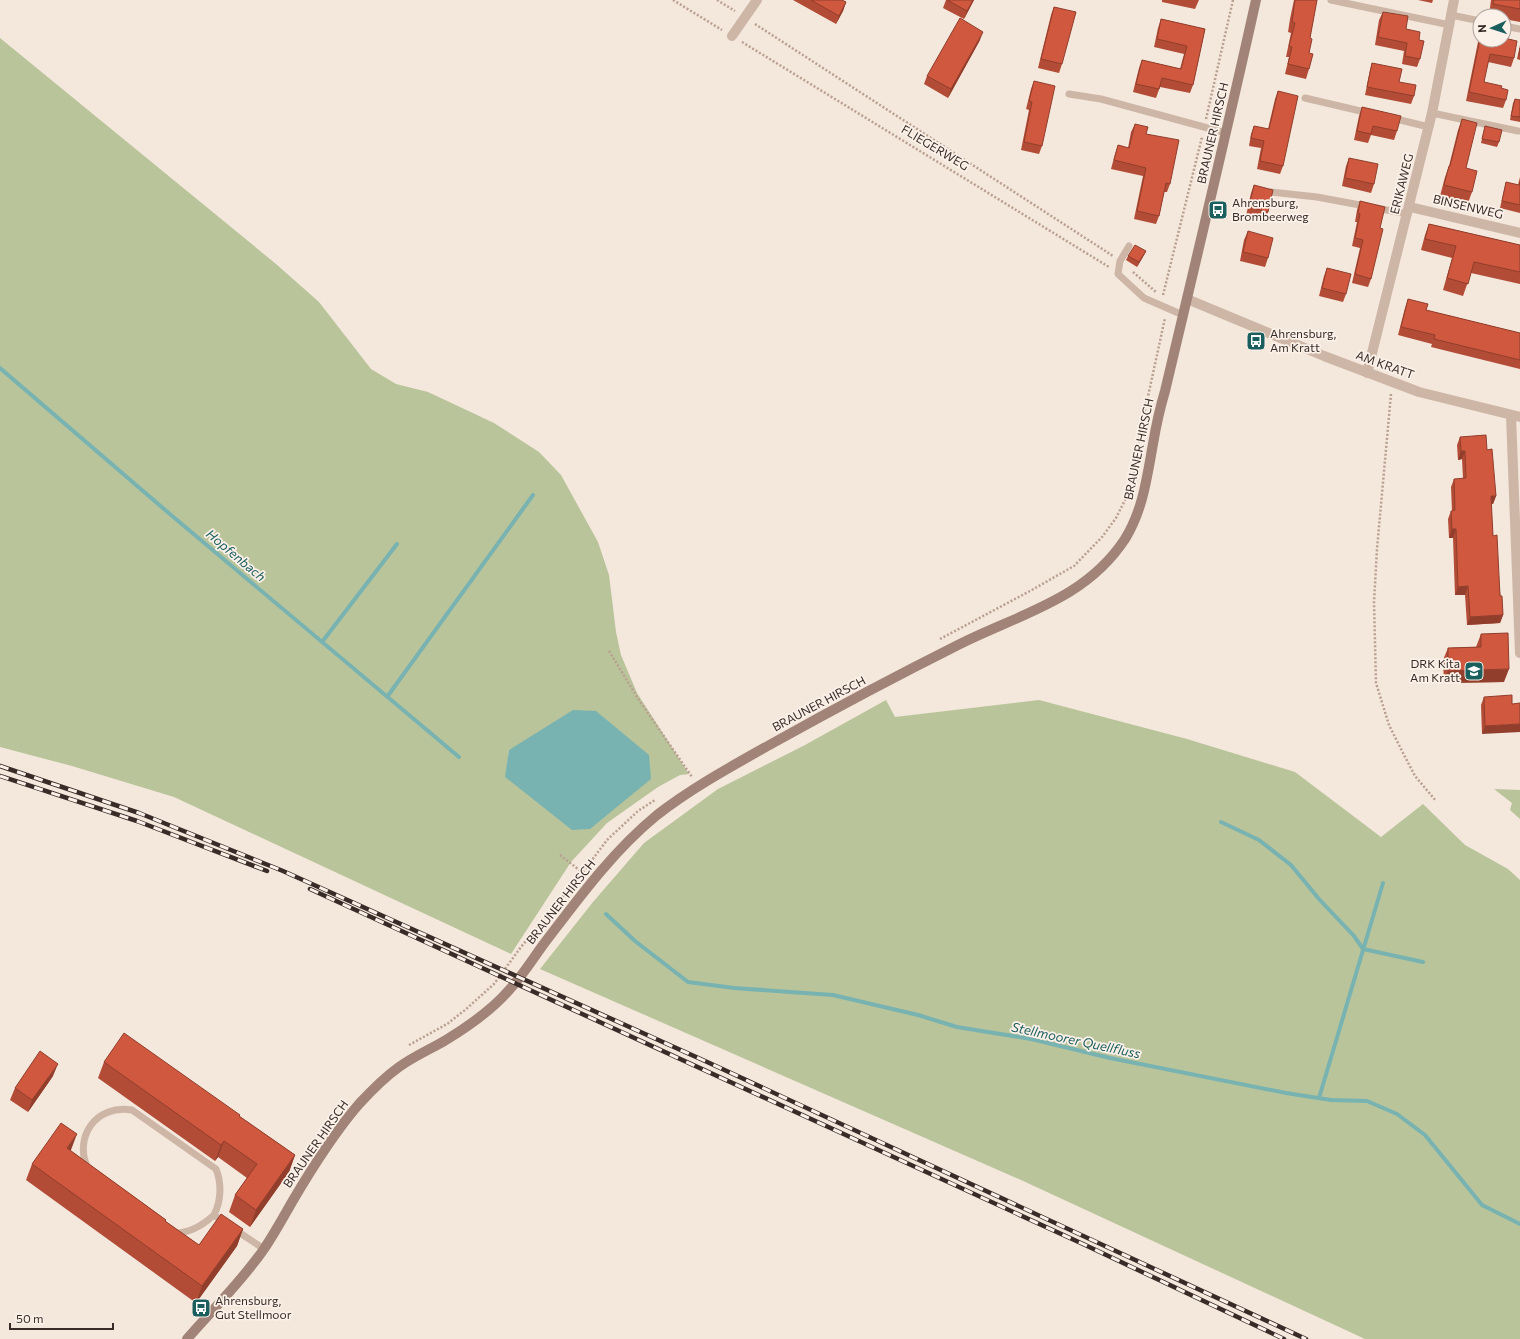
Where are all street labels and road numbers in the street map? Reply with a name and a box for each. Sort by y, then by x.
street label: BRAUNER HIRSCH [1194,81,1231,185]
street label: FLIEGERWEG [899,122,972,173]
street label: ERIKAWEG [1387,152,1415,216]
street label: BINSENWEG [1432,191,1505,221]
street label: AM KRATT [1354,347,1417,381]
street label: BRAUNER HIRSCH [1120,397,1156,501]
street label: BRAUNER HIRSCH [769,673,868,734]
street label: BRAUNER HIRSCH [523,856,598,947]
street label: BRAUNER HIRSCH [280,1097,351,1190]

